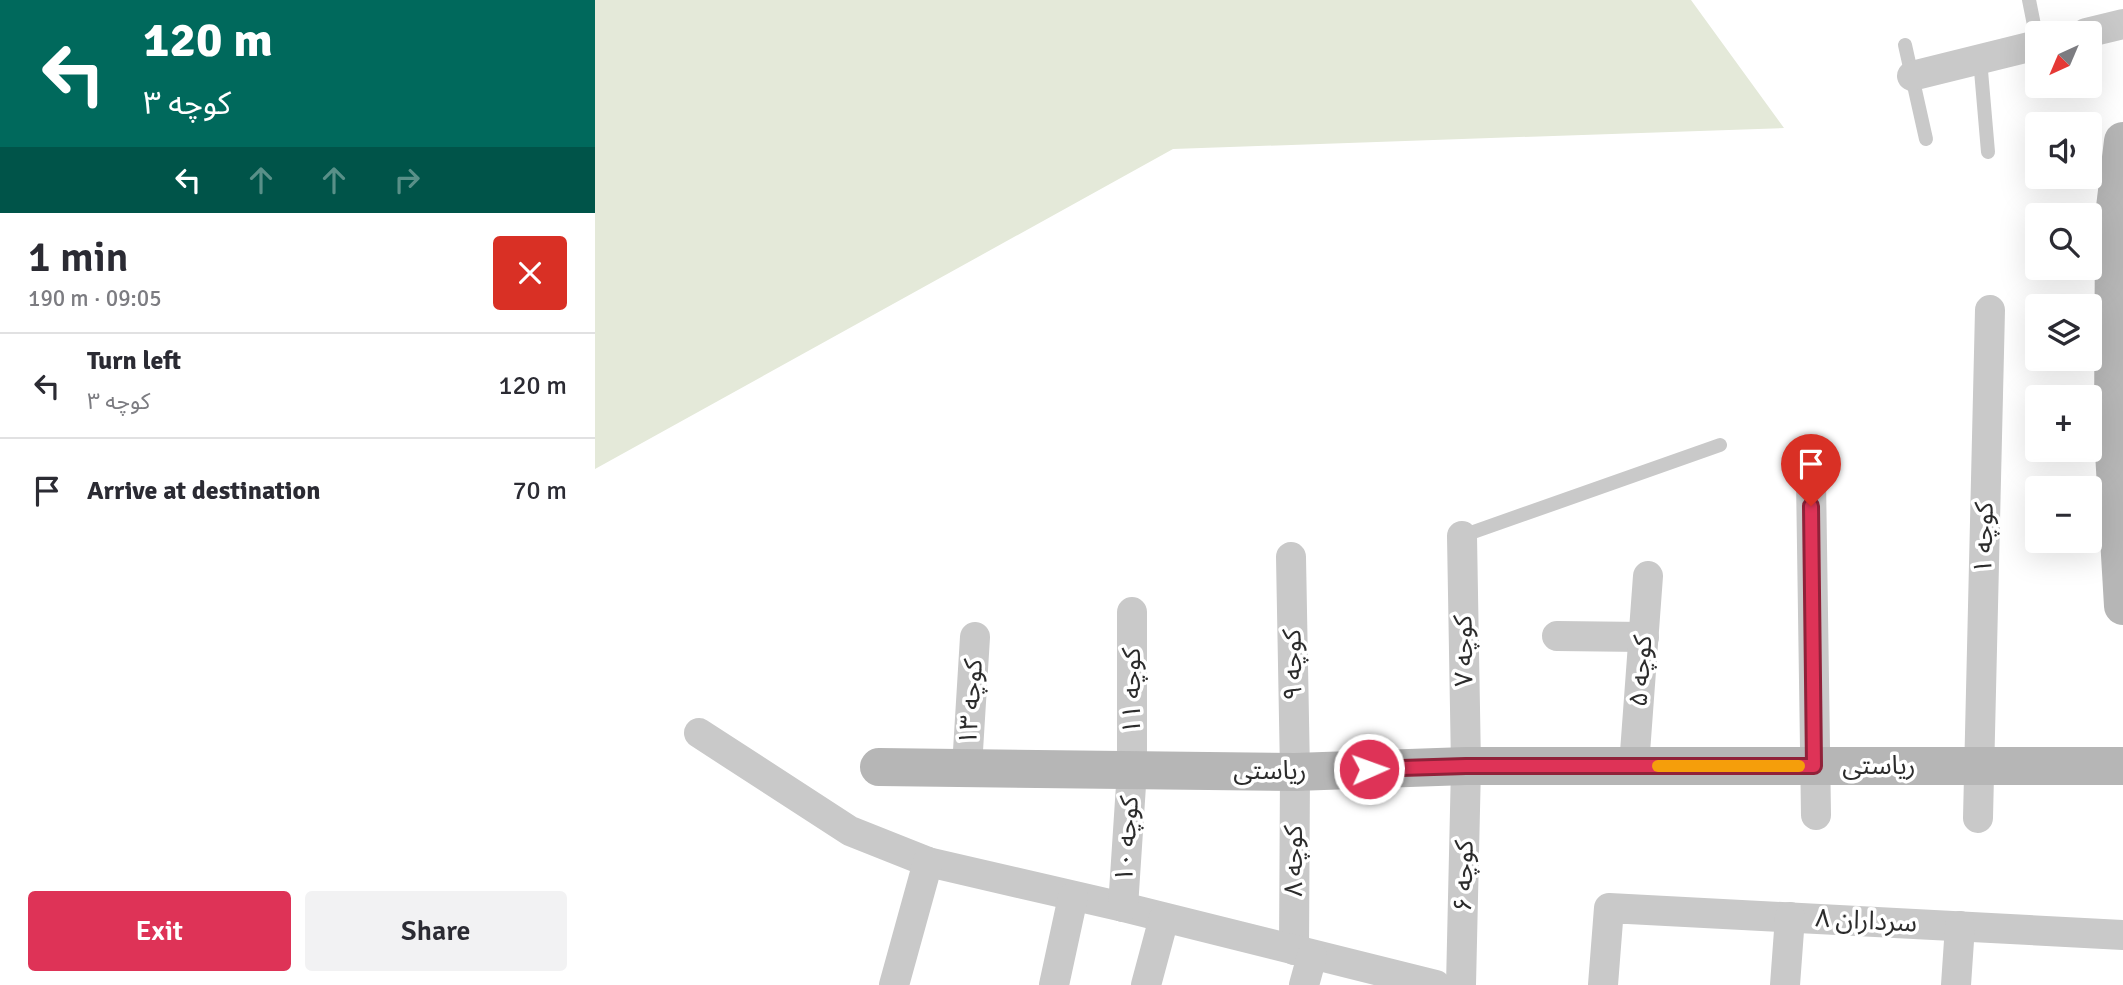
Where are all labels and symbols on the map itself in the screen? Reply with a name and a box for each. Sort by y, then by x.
north arrow [2025,21,2102,98]
pin [1781,434,1841,506]
street label: کوچه ۱ [1967,502,2001,574]
street label: کوچه ۷ [1447,615,1481,687]
street label: کوچه ۹ [1276,629,1310,701]
street label: کوچه ۵ [1623,634,1660,708]
street label: کوچه ۱۱ [1116,648,1148,734]
street label: کوچه ۱۳ [952,658,990,746]
position arrow [1332,732,1406,806]
street label: ریاستی [1842,750,1916,782]
street label: ریاستی [1233,755,1307,787]
street label: کوچه ۱۰ [1108,795,1146,883]
street label: کوچه ۸ [1278,825,1310,897]
street label: کوچه ۶ [1447,840,1481,912]
street label: سرداران ۸ [1814,902,1918,940]

